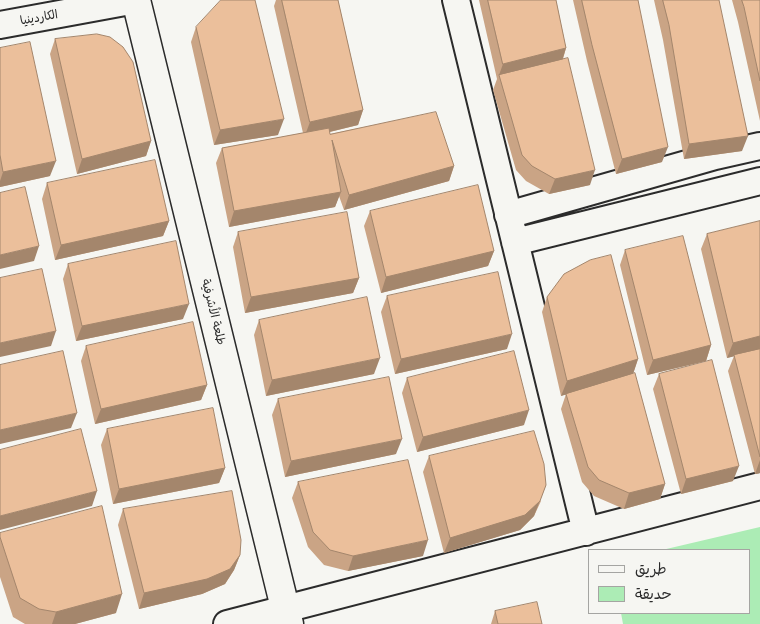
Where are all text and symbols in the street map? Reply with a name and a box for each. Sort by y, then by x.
street label: الكاردينيا [19,8,59,28]
street label: طلعة الأشرفية [198,278,228,346]
legend [588,549,750,614]
text: طريق [635,556,667,579]
text: حديقة [635,581,672,604]

